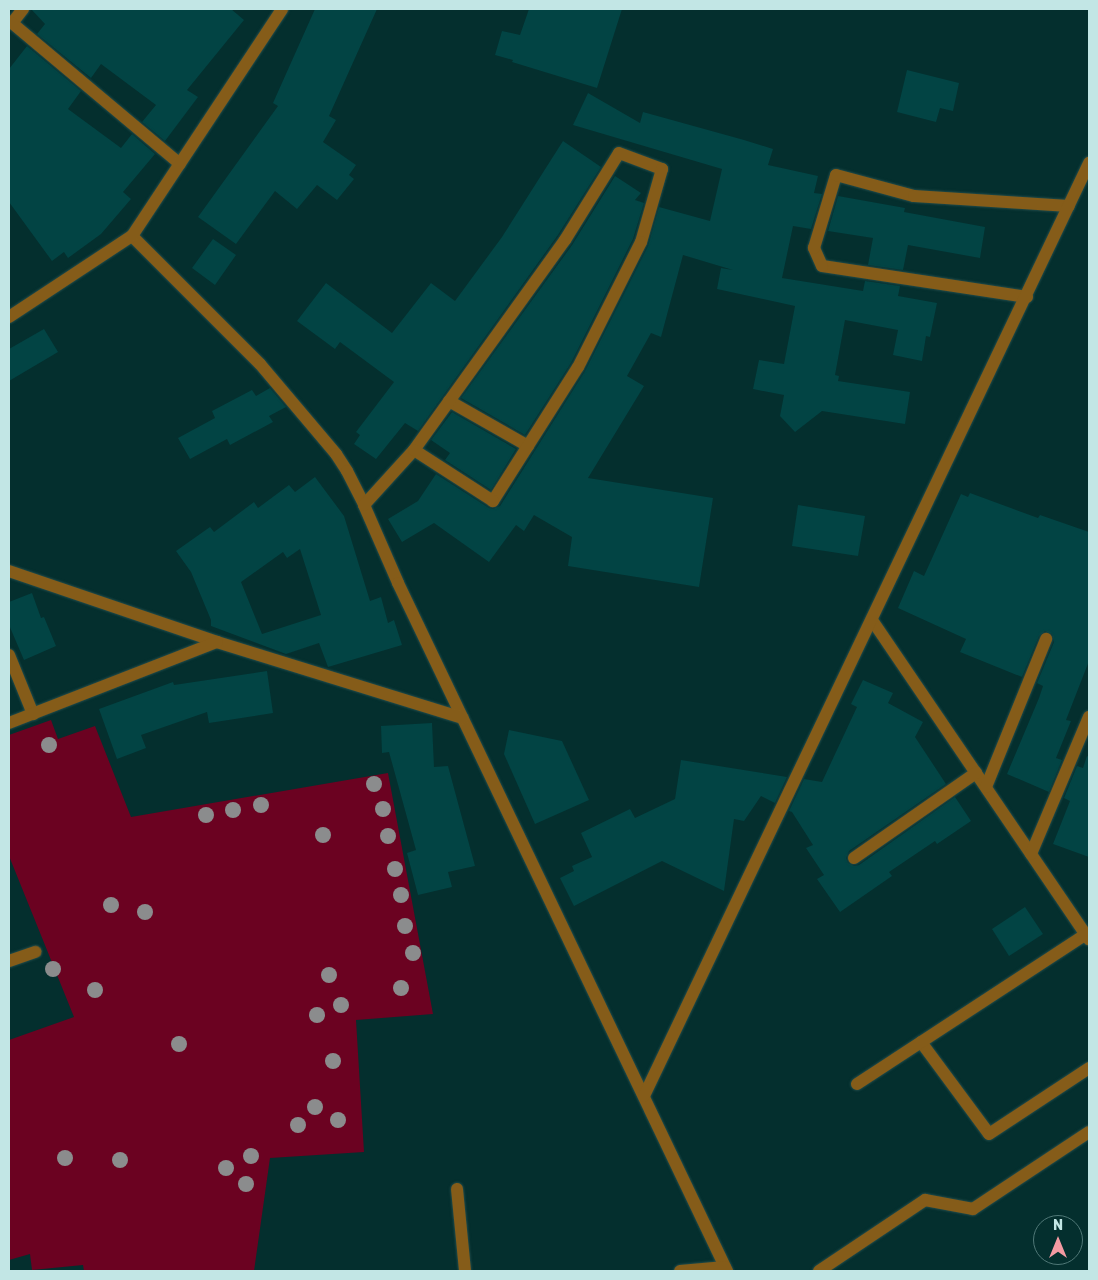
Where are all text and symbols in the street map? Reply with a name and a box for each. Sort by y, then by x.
north arrow [1033,1215,1083,1265]
text: N [1053,1217,1063,1234]

